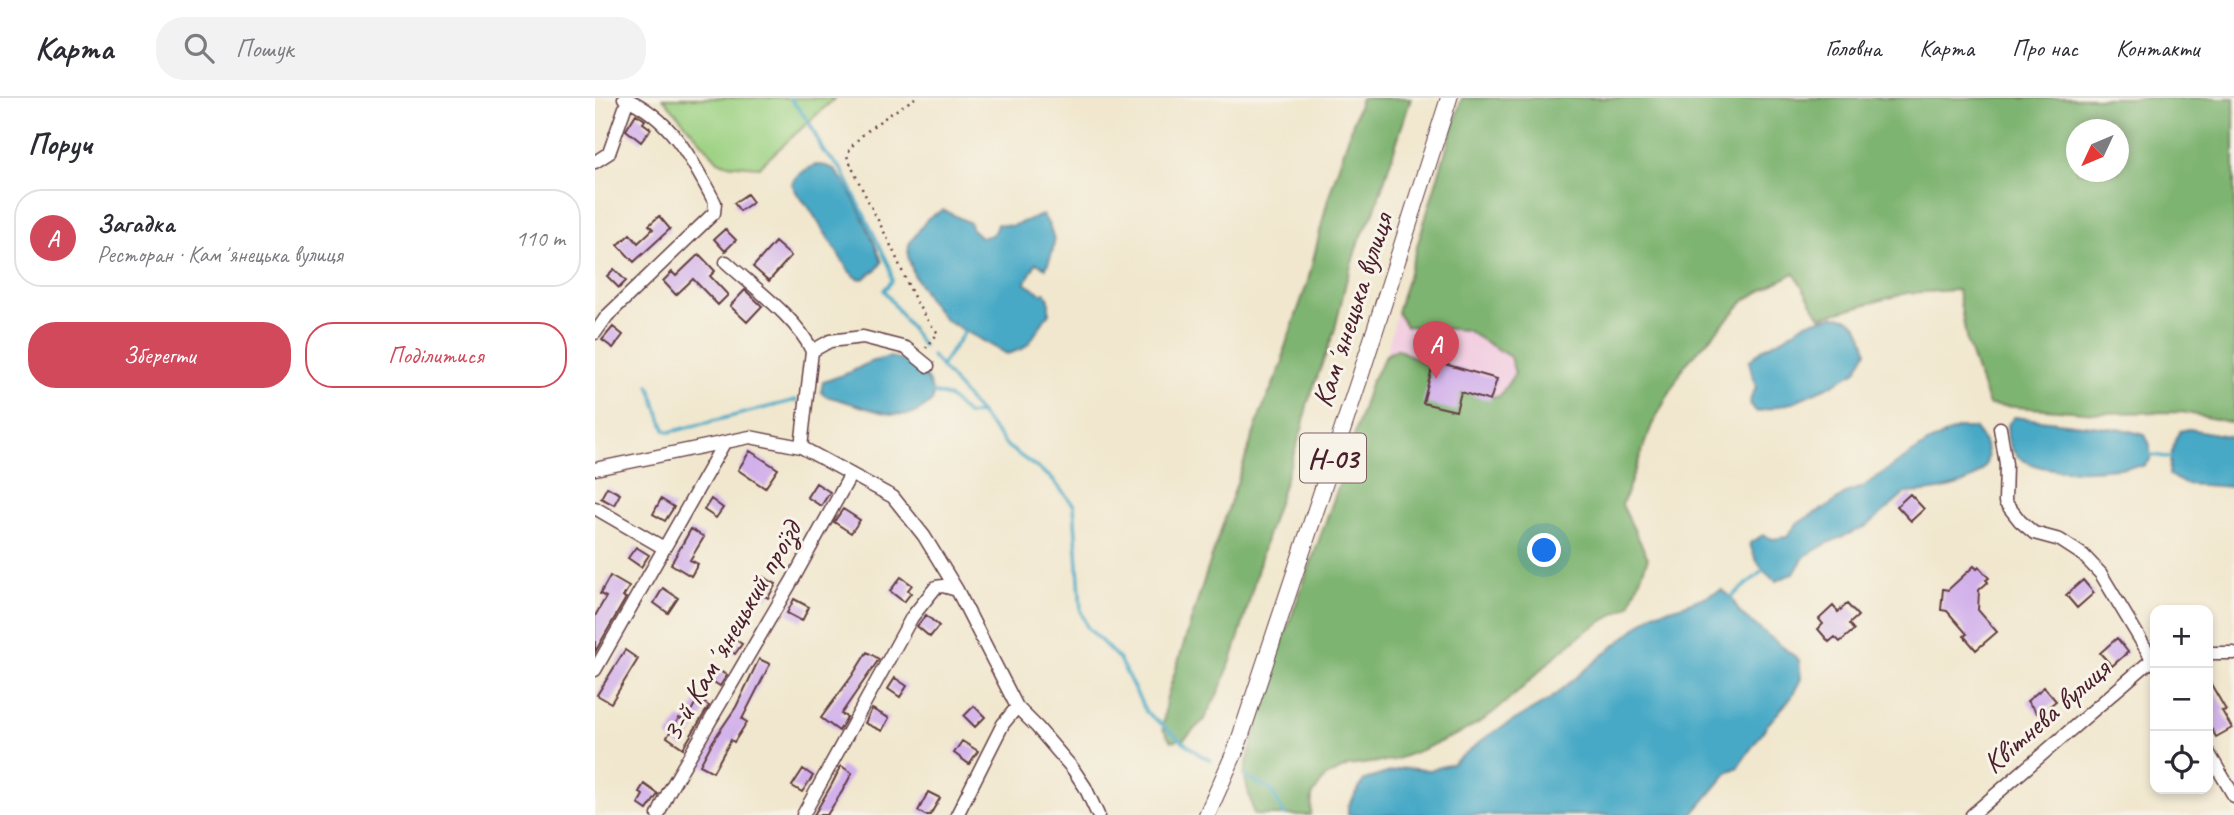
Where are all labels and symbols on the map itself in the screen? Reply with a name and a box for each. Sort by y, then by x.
north arrow [2066,119,2129,182]
street label: Камʼянецька вулиця [1303,206,1402,412]
pin: A [1413,321,1459,379]
road number: Н-03 [1300,434,1366,482]
street label: 3-й Камʼянецький проїзд [652,512,811,748]
your location [1527,533,1561,567]
street label: Квітнева вулиця [1975,649,2119,782]

